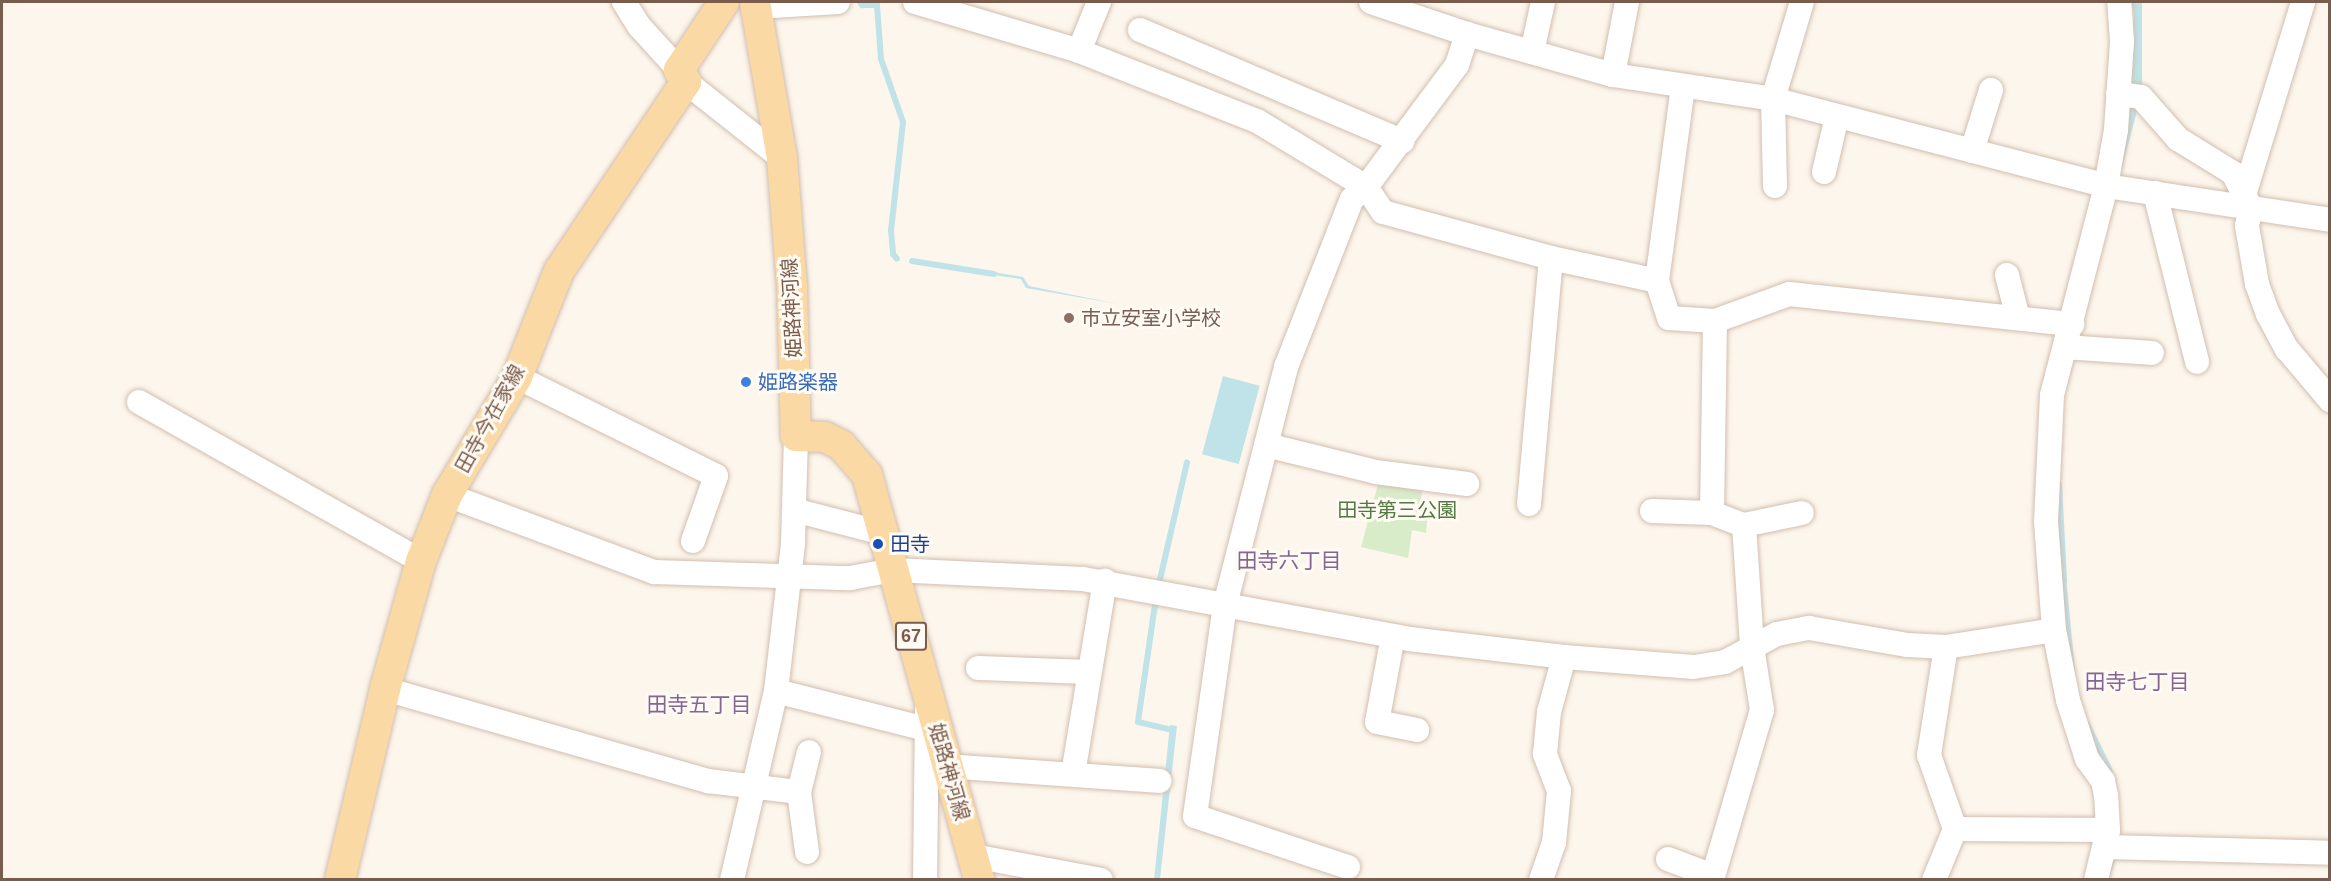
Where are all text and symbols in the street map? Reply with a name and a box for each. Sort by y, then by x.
street label: 姫路神河線 [777,257,807,359]
place label: 市立安室小学校 [1081,306,1221,330]
marker: 市立安室小学校 [1062,311,1076,325]
street label: 田寺今在家線 [450,361,530,477]
place label: 姫路楽器 [758,370,838,394]
marker: 姫路楽器 [739,375,753,389]
park label: 田寺第三公園 [1337,498,1457,522]
place label: 田寺 [890,532,930,556]
marker: 田寺 [871,537,885,551]
district label: 田寺六丁目 [1237,548,1341,574]
road number: 67 [894,621,928,651]
district label: 田寺七丁目 [2085,669,2189,695]
district label: 田寺五丁目 [647,692,751,718]
street label: 姫路神河線 [924,721,974,823]

